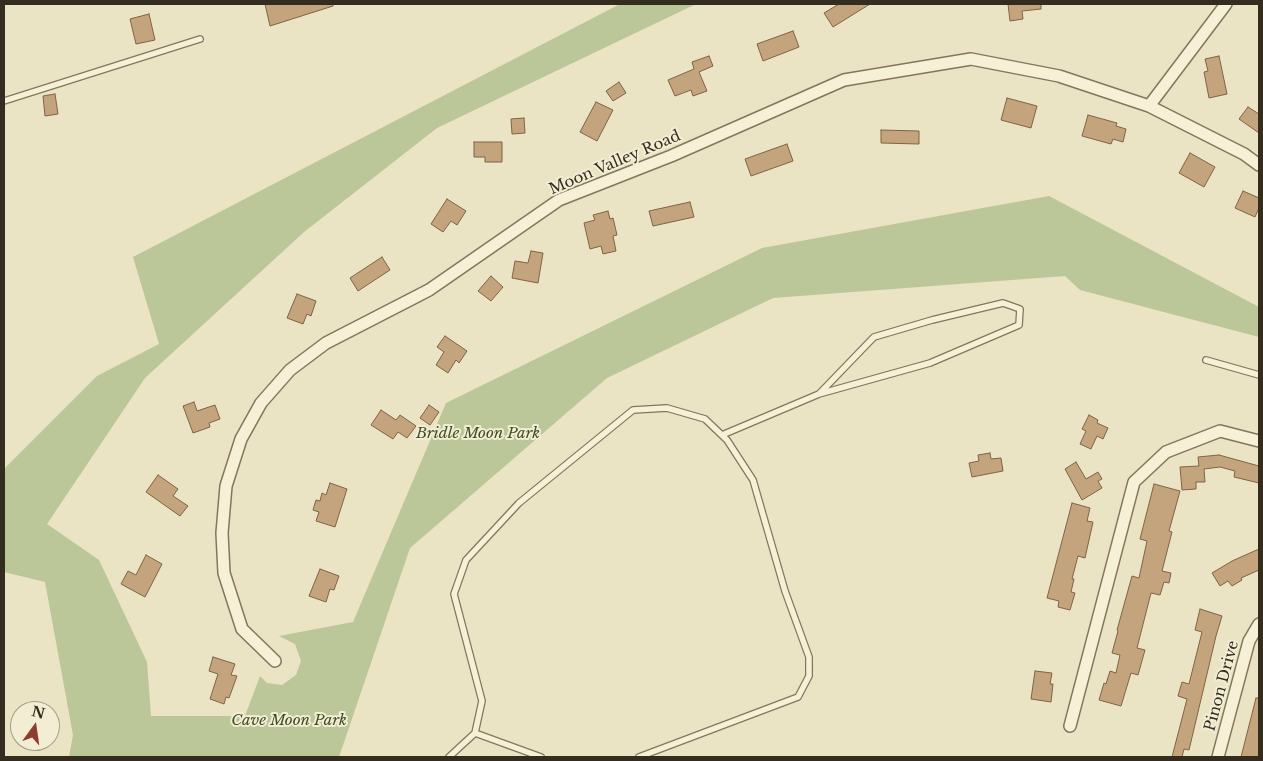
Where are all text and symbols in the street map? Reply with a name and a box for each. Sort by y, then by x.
street label: Moon Valley Road [547,127,683,199]
park label: Bridle Moon Park [416,425,540,443]
street label: Pinon Drive [1201,639,1243,733]
north arrow [10,701,60,751]
text: N [30,702,47,723]
park label: Cave Moon Park [231,712,347,730]

